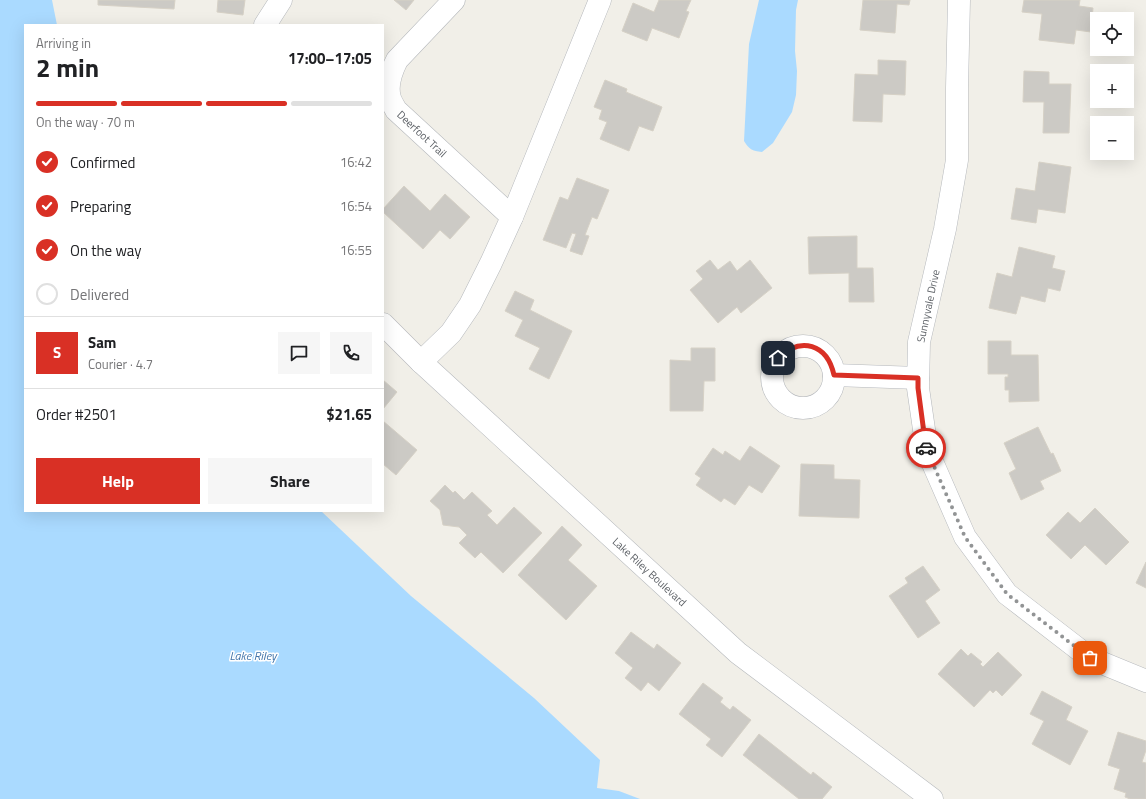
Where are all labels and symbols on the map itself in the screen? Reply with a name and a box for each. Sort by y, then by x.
street label: Deerfoot Trail [393,107,450,161]
street label: Sunnyvale Drive [912,268,944,344]
pin [761,341,795,375]
courier [906,428,946,468]
street label: Lake Riley Boulevard [609,534,690,610]
pin [1073,641,1107,675]
water label: Lake Riley [229,646,278,665]

